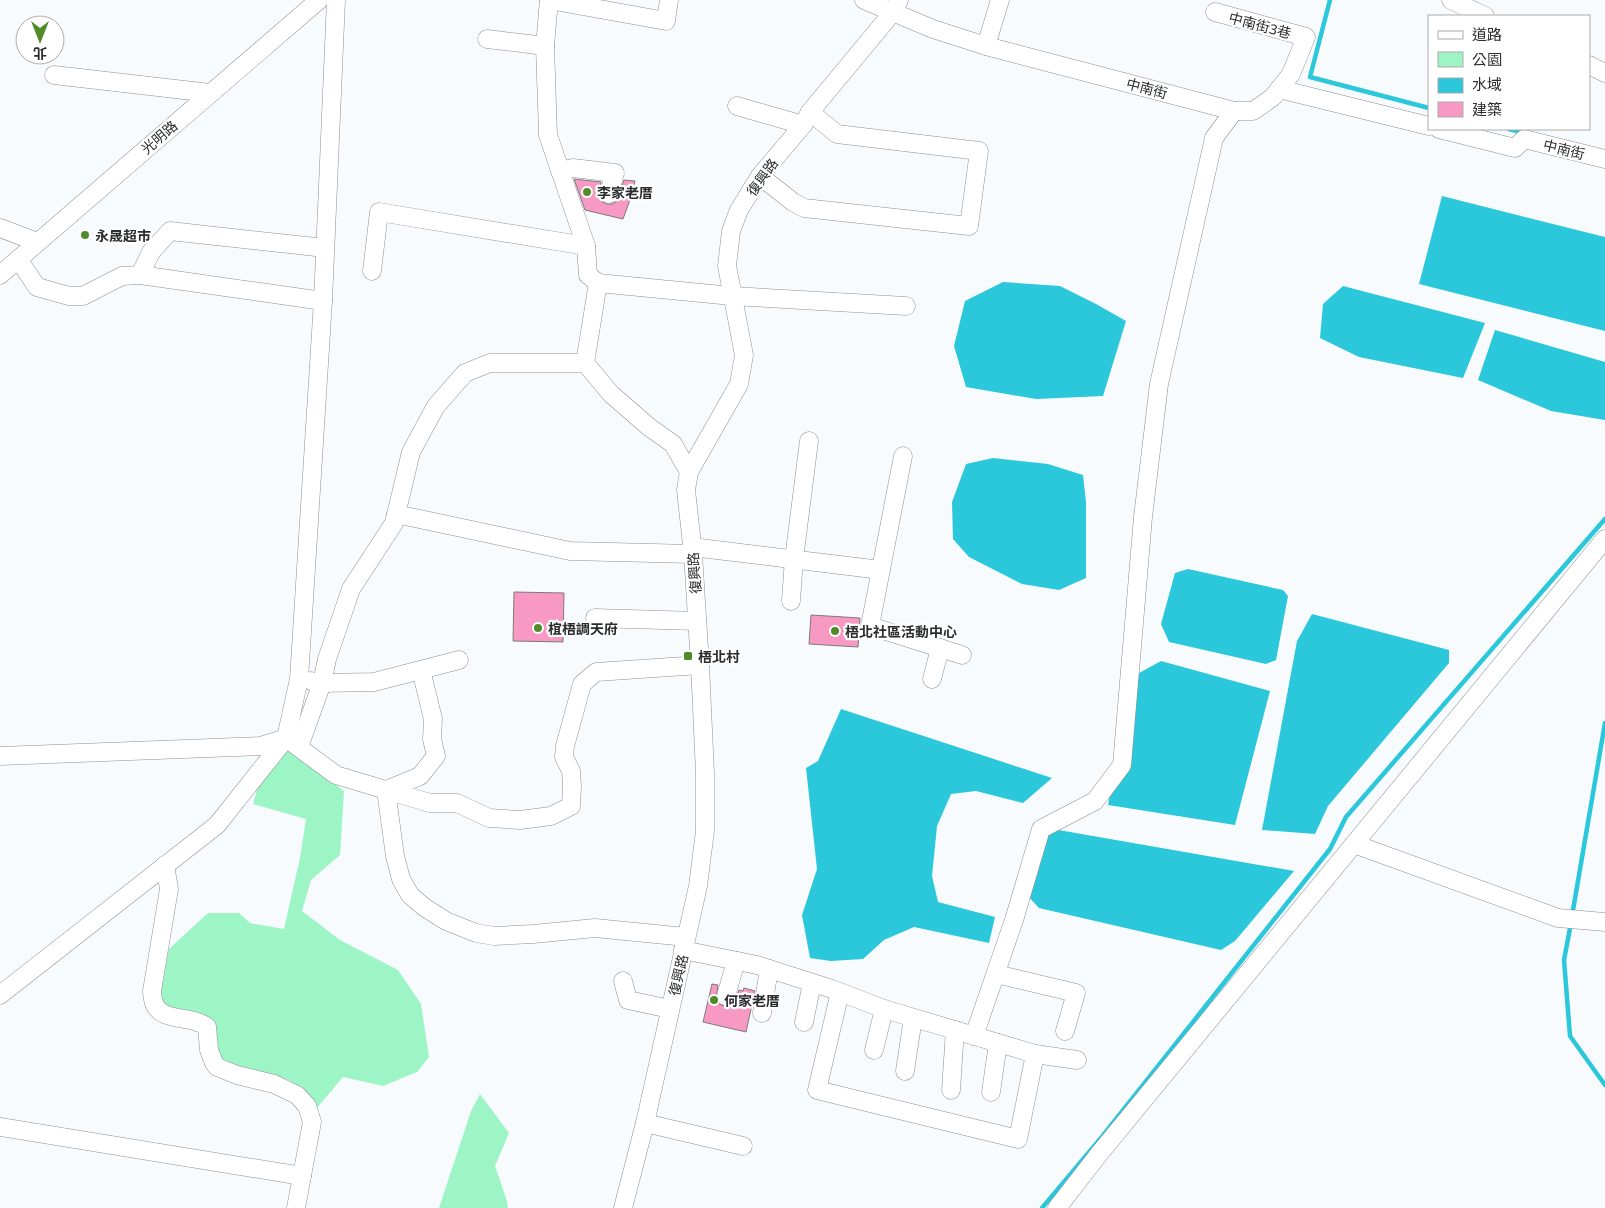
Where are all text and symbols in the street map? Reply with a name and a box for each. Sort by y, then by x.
street label: 中南街3巷 [1227,9,1293,41]
north arrow [15,15,65,65]
legend [1428,15,1590,130]
text: 道路 [1472,25,1502,43]
text: 北 [33,45,47,62]
text: 公園 [1472,50,1502,68]
street label: 中南街 [1125,74,1169,102]
text: 水域 [1472,75,1502,93]
text: 建築 [1472,100,1502,118]
street label: 光明路 [138,117,180,157]
street label: 中南街 [1542,136,1586,162]
street label: 復興路 [743,155,781,199]
place label: 李家老厝 [597,184,653,201]
marker: 李家老厝 [581,186,593,198]
place label: 永晟超市 [95,227,151,244]
marker: 永晟超市 [79,229,91,241]
street label: 復興路 [684,551,704,595]
place label: 椬梧調天府 [548,620,618,637]
marker: 椬梧調天府 [532,622,544,634]
place label: 梧北社區活動中心 [845,623,957,640]
marker: 梧北社區活動中心 [829,625,841,637]
place label: 梧北村 [698,648,740,665]
marker: 梧北村 [682,650,694,662]
street label: 復興路 [665,953,691,997]
place label: 何家老厝 [724,992,780,1009]
marker: 何家老厝 [708,994,720,1006]

